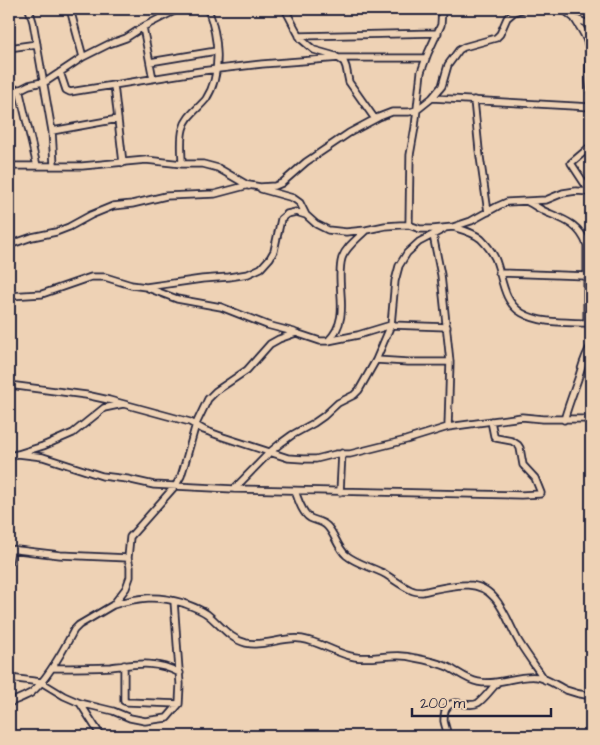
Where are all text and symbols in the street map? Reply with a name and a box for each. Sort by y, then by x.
scale bar [412,685,551,717]
text: 200 m [420,693,466,714]

